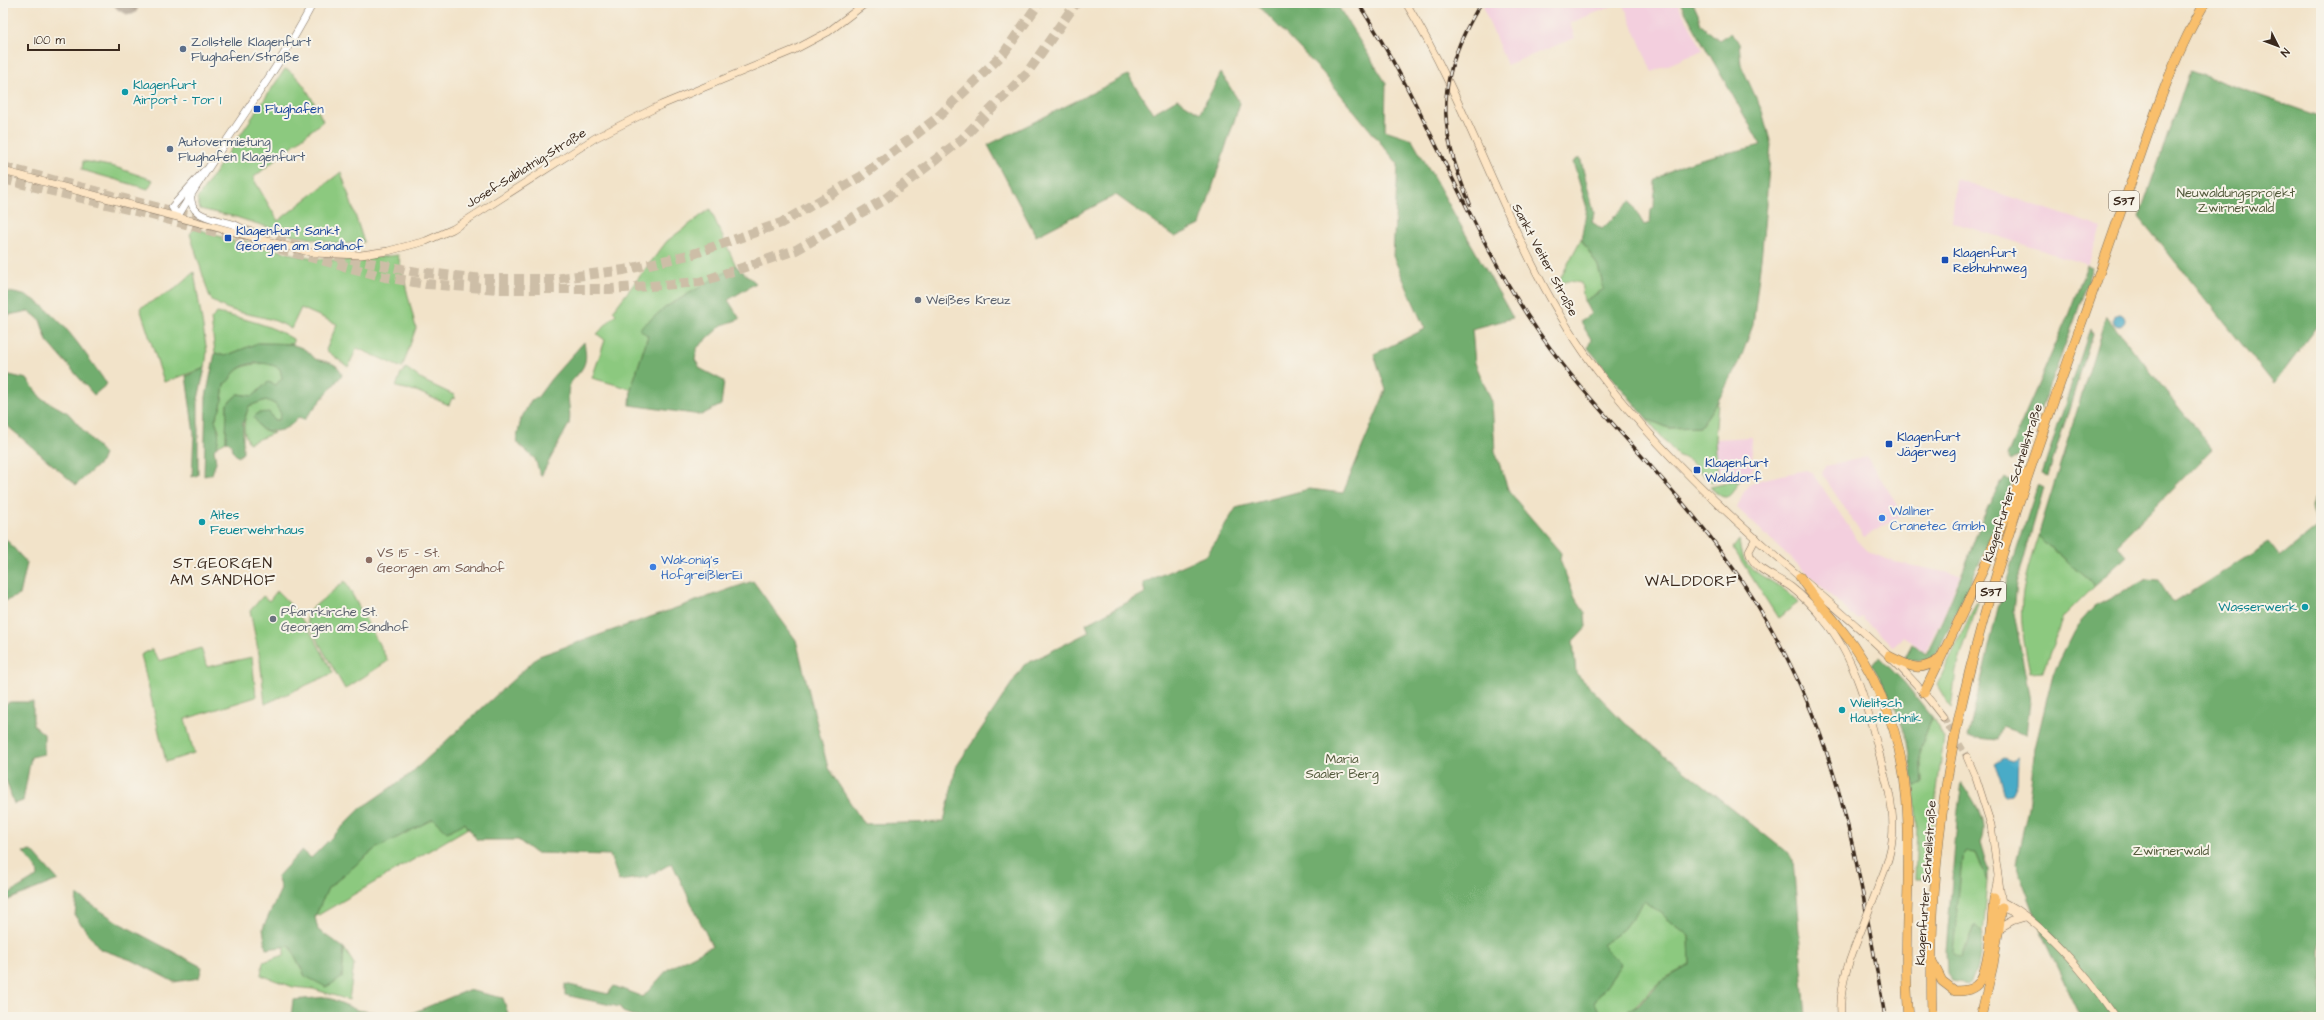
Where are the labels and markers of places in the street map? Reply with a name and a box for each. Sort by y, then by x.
place label: Zollstelle Klagenfurt Flughafen/Straße [191,33,312,67]
marker: Zollstelle Klagenfurt Flughafen/Straße [178,44,188,54]
place label: Klagenfurt Airport - Tor 1 [133,76,222,109]
marker: Klagenfurt Airport - Tor 1 [120,87,130,97]
place label: Flughafen [265,100,324,119]
marker: Flughafen [252,104,262,114]
place label: Autovermietung Flughafen Klagenfurt [178,133,306,167]
marker: Autovermietung Flughafen Klagenfurt [165,144,175,154]
place label: Klagenfurt Sankt Georgen am Sandhof [236,222,364,256]
marker: Klagenfurt Sankt Georgen am Sandhof [223,233,233,243]
place label: Klagenfurt Rebhuhnweg [1953,244,2027,278]
marker: Klagenfurt Rebhuhnweg [1940,255,1950,265]
place label: Weißes Kreuz [926,291,1011,309]
marker: Weißes Kreuz [913,295,923,305]
place label: Klagenfurt Jägerweg [1897,428,1961,462]
marker: Klagenfurt Jägerweg [1884,439,1894,449]
place label: Klagenfurt Walddorf [1705,454,1769,487]
marker: Klagenfurt Walddorf [1692,465,1702,475]
place label: Wallner Cranetec Gmbh [1890,502,1986,535]
place label: Altes Feuerwehrhaus [210,506,305,539]
marker: Wallner Cranetec Gmbh [1877,513,1887,523]
marker: Altes Feuerwehrhaus [197,517,207,527]
place label: VS 15 - St. Georgen am Sandhof [377,544,505,578]
place label: Wakonig's HofgreißlerEi [661,551,742,585]
marker: VS 15 - St. Georgen am Sandhof [364,555,374,565]
marker: Wakonig's HofgreißlerEi [648,562,658,572]
place label: Wasserwerk [2218,598,2297,616]
marker: Wasserwerk [2300,602,2310,612]
place label: Pfarrkirche St. Georgen am Sandhof [281,603,409,637]
marker: Pfarrkirche St. Georgen am Sandhof [268,614,278,624]
place label: Wielitsch Haustechnik [1850,694,1921,727]
marker: Wielitsch Haustechnik [1837,705,1847,715]

